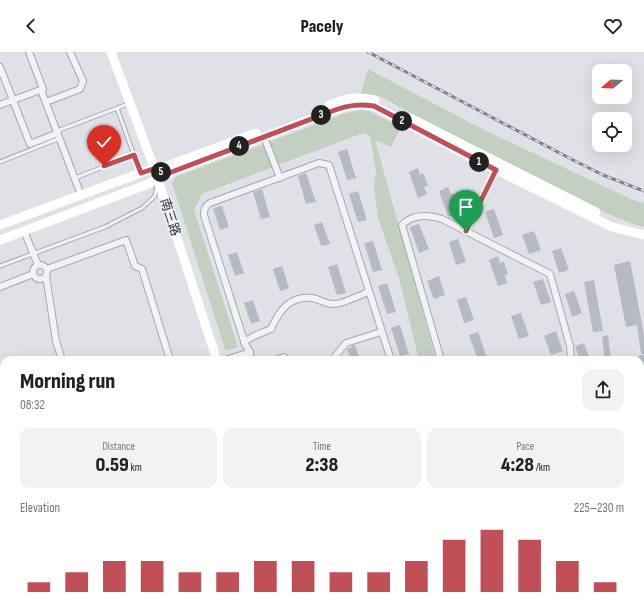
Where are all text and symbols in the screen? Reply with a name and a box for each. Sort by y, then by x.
icon: back [20,15,42,37]
icon: heart [602,15,624,37]
text: Pacely [301,16,343,37]
north arrow [592,64,632,104]
map controls [592,64,632,152]
pin: 3 [311,105,331,125]
text: 3 [319,108,323,121]
pin: 2 [392,111,412,131]
button: locate [592,112,632,152]
text: 2 [400,114,404,127]
pin [87,125,121,166]
icon: check [93,131,115,153]
pin: 4 [229,136,249,156]
text: 4 [236,139,242,152]
pin: 1 [469,152,489,172]
text: 1 [477,155,481,168]
pin: 5 [151,162,171,182]
text: 5 [159,165,163,178]
pin [449,190,483,231]
street label: 南三路 [156,196,184,238]
icon: arrive [455,196,477,218]
text: Morning run [20,368,115,395]
button: share [582,369,624,411]
text: 08:32 [20,397,45,413]
text: Distance [102,440,135,453]
text: Time [313,440,331,453]
text: Pace [517,440,534,453]
text: 0.59 [96,453,129,477]
text: 2:38 [306,453,338,477]
text: 4:28 [501,453,534,477]
text: km [129,461,142,474]
text: /km [534,461,550,474]
text: Elevation [20,500,60,516]
text: 225–230 m [574,500,624,516]

